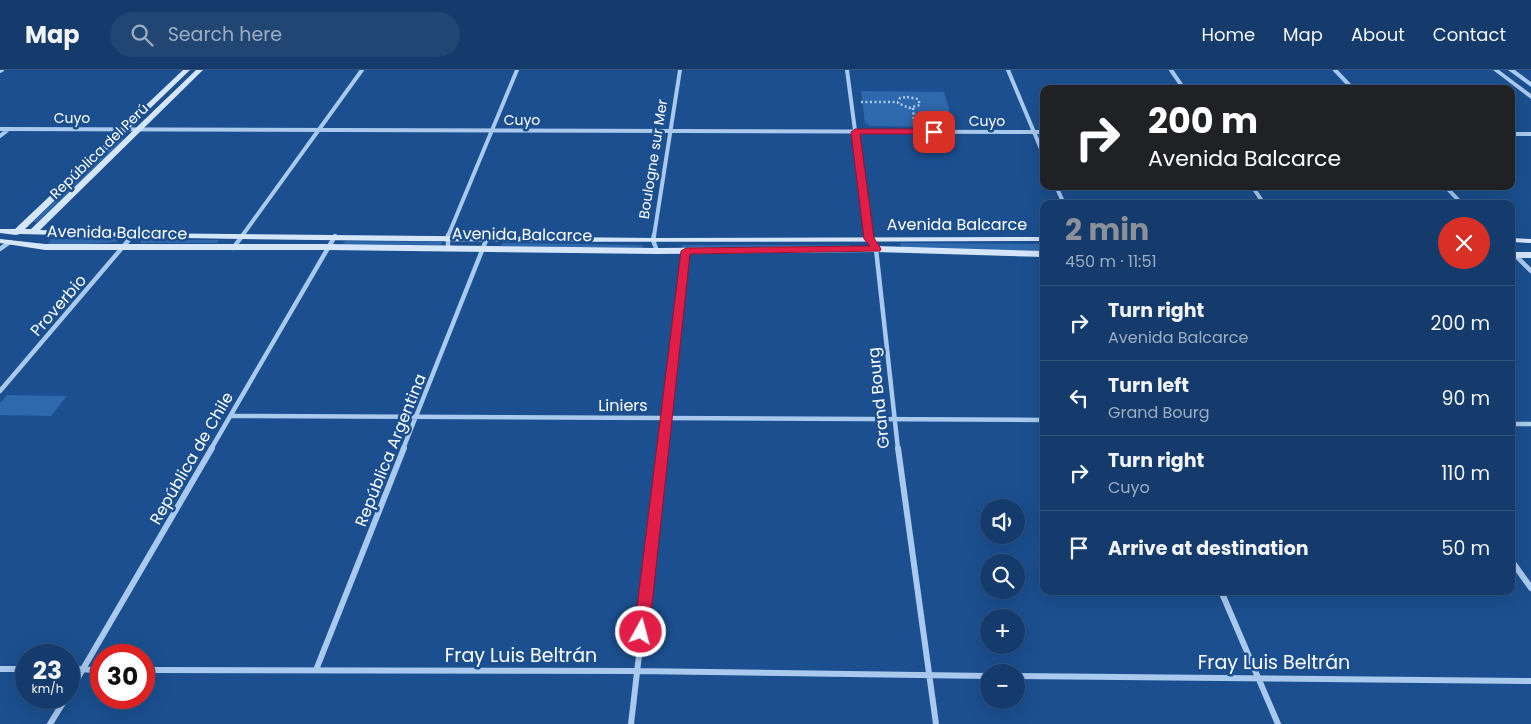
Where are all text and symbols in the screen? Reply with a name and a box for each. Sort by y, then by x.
search box [110,12,460,57]
text: Map [25,18,80,51]
icon: search [128,21,156,49]
text: Search here [168,21,282,48]
text: Home [1201,22,1255,47]
text: Map [1283,22,1323,47]
text: About [1351,22,1405,47]
text: Contact [1433,22,1506,47]
text: 200 m [1148,96,1258,145]
street label: Boulogne sur Mer [634,98,672,220]
street label: República del Perú [45,99,153,203]
icon: right [1065,105,1130,170]
street label: Cuyo [54,108,90,128]
street label: Cuyo [504,110,540,130]
pin [913,111,955,153]
street label: Cuyo [969,111,1005,131]
icon: arrive [920,118,948,146]
text: Avenida Balcarce [1148,143,1341,174]
text: 2 min [1065,208,1149,251]
street label: Avenida Balcarce [887,213,1027,236]
button: close [1438,217,1490,269]
street label: Avenida Balcarce [47,220,187,245]
street label: Avenida Balcarce [452,222,592,247]
text: 450 m · 11:51 [1065,250,1157,273]
street label: Proverbio [25,269,92,341]
text: Turn right [1108,297,1204,324]
icon: right [1065,309,1093,337]
text: 200 m [1431,310,1490,337]
text: Avenida Balcarce [1108,326,1248,349]
street label: Grand Bourg [862,346,895,450]
street label: República Argentina [349,370,432,530]
text: Turn left [1108,372,1189,399]
icon: left [1065,384,1093,412]
text: 90 m [1441,385,1490,412]
street label: República de Chile [144,388,239,529]
street label: Liniers [598,394,648,417]
text: Grand Bourg [1108,401,1210,424]
text: Turn right [1108,447,1204,474]
icon: right [1065,459,1093,487]
text: 110 m [1441,460,1490,487]
text: Cuyo [1108,476,1150,499]
map controls [980,499,1025,709]
button: sound [980,499,1025,544]
icon: arrive [1065,534,1093,562]
text: Arrive at destination [1108,535,1309,562]
text: 50 m [1441,535,1490,562]
button: search [980,554,1025,599]
position arrow [614,605,666,657]
button: + [980,609,1025,654]
street label: Fray Luis Beltrán [445,642,597,669]
speed limit sign: 30 [90,644,155,709]
street label: Fray Luis Beltrán [1198,649,1350,676]
text: 23 [33,653,62,688]
button: − [980,664,1025,709]
text: km/h [32,680,63,697]

